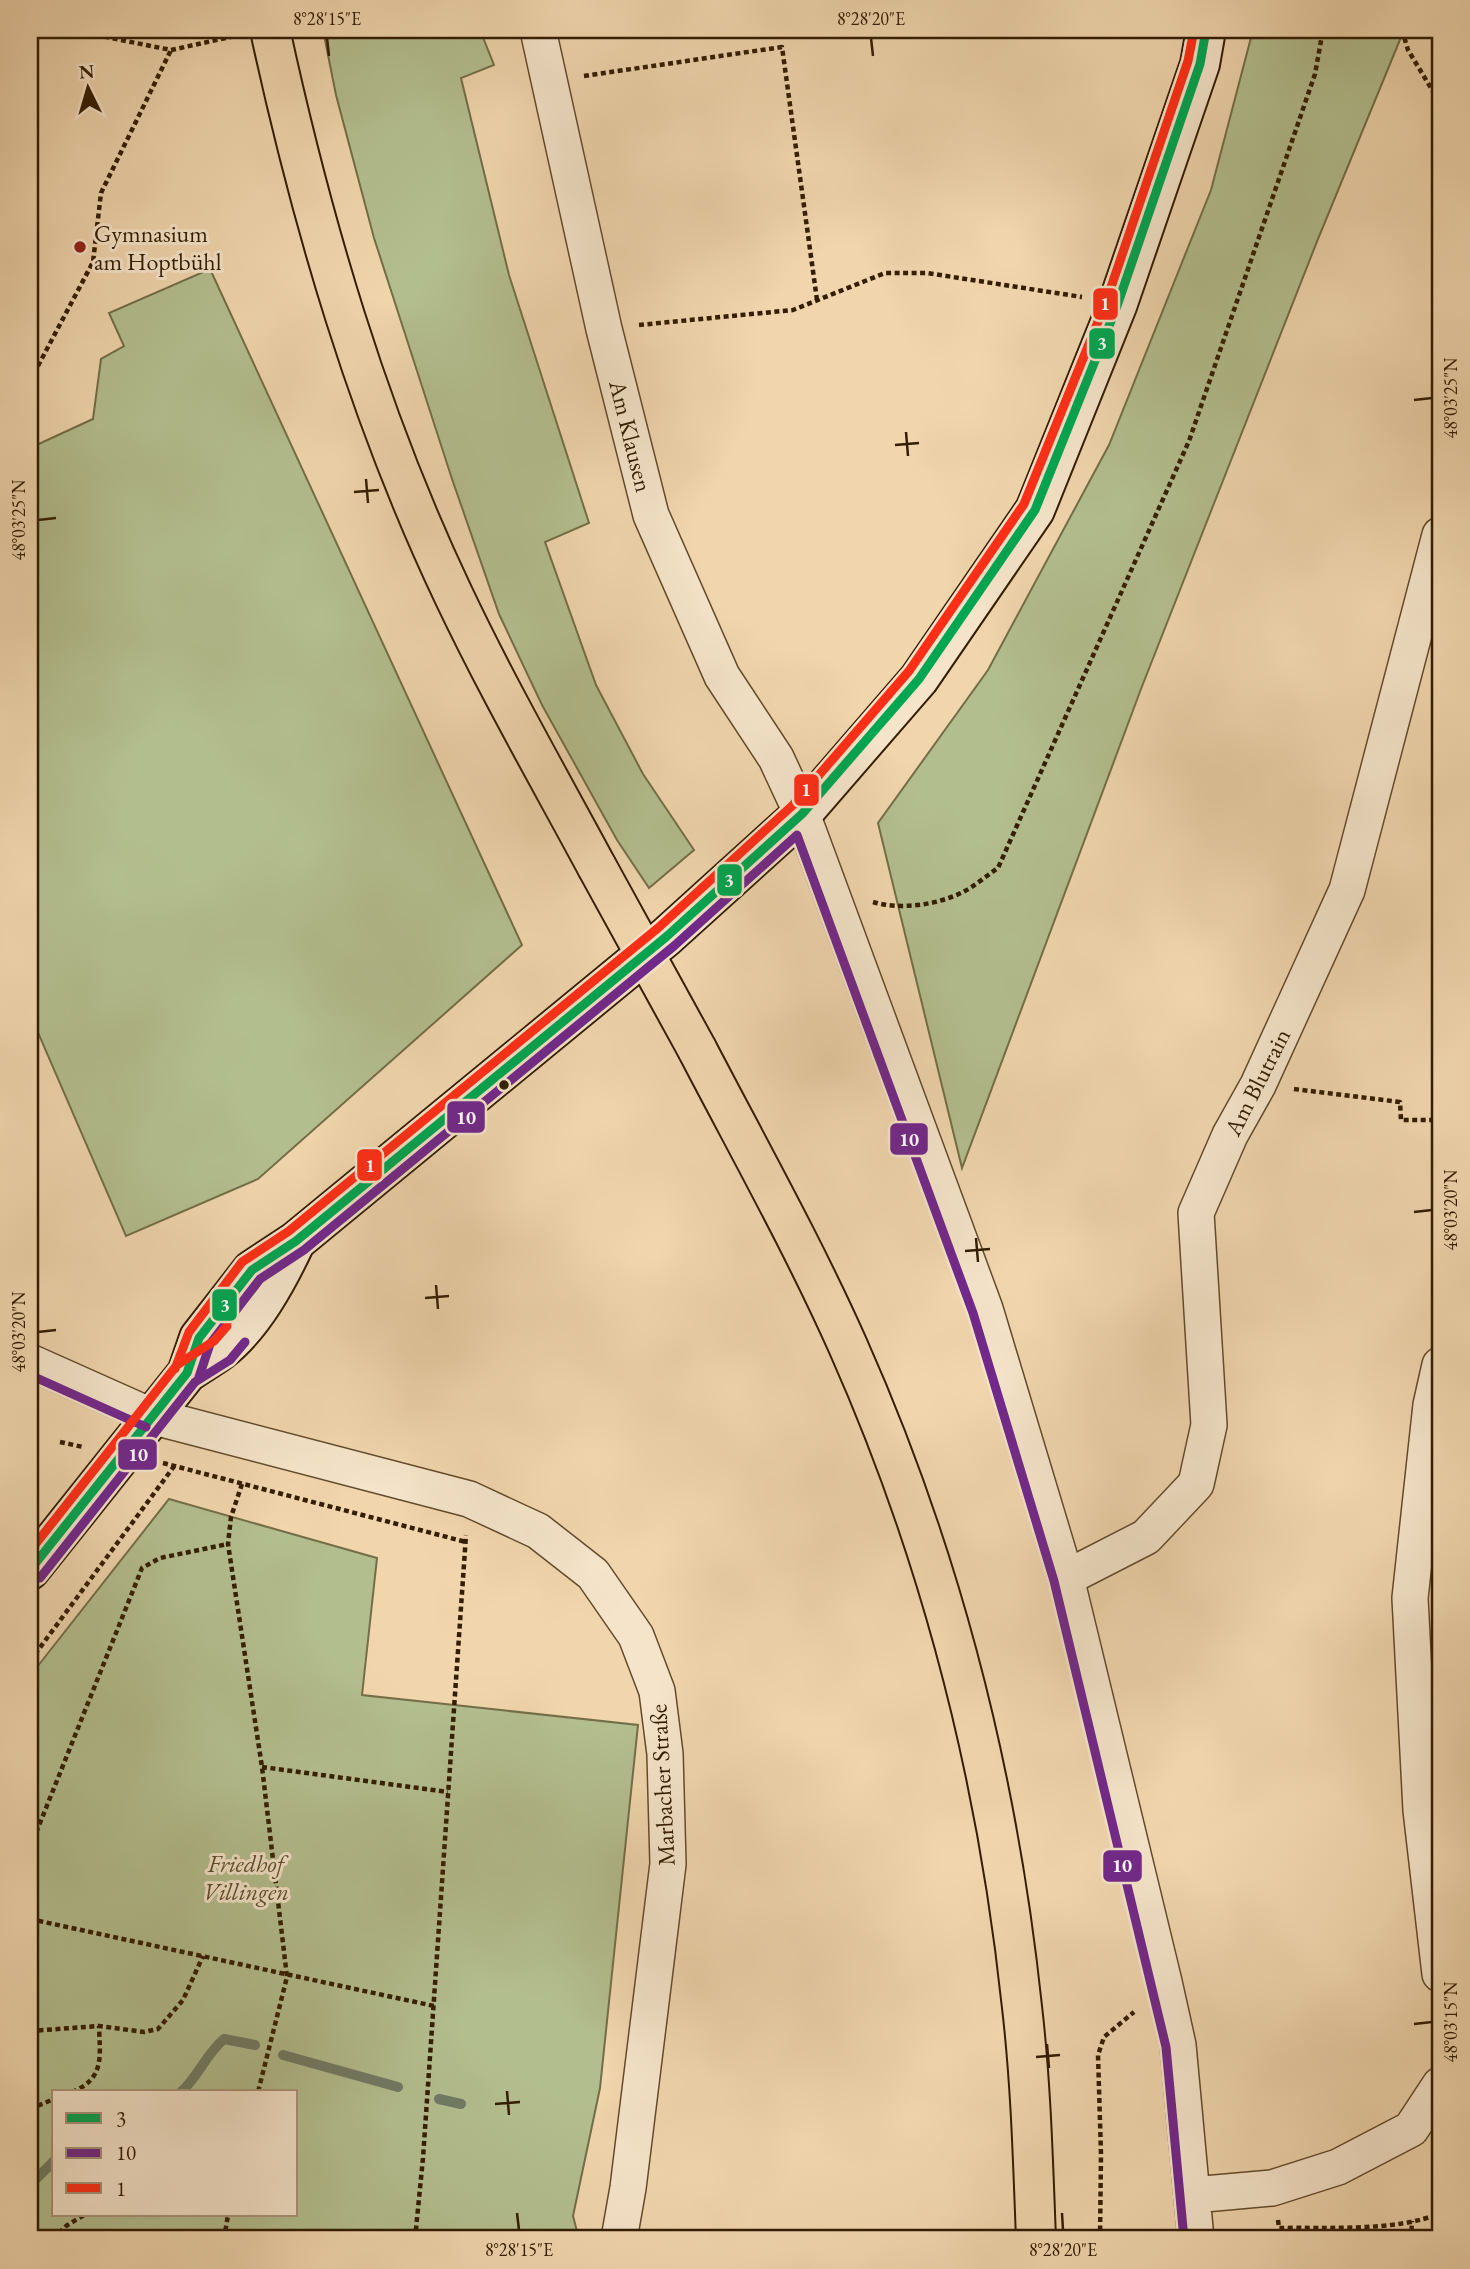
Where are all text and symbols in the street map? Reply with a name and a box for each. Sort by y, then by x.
text: 8°28'15"E [293,7,361,30]
text: 8°28'20"E [837,7,905,30]
north arrow [52,52,122,122]
text: N [78,58,96,85]
place label: Gymnasium am Hoptbühl [94,218,222,277]
marker: Gymnasium am Hoptbühl [72,239,88,255]
line badge: 1 [1092,287,1119,321]
text: 1 [1100,291,1110,316]
line badge: 3 [1088,327,1116,360]
text: 3 [1097,331,1107,356]
text: 48°03'25"N [1439,357,1462,438]
street label: Am Klausen [602,376,660,495]
text: 48°03'25"N [7,479,30,560]
line badge: 1 [793,773,820,807]
text: 1 [801,777,811,802]
line badge: 3 [716,863,743,897]
text: 3 [724,868,734,893]
street label: Am Blutrain [1216,1023,1297,1142]
unlabelled marker [497,1078,511,1092]
line badge: 10 [446,1100,486,1134]
text: 10 [456,1105,476,1130]
line badge: 10 [889,1122,929,1156]
text: 10 [899,1127,919,1152]
line badge: 1 [356,1148,383,1182]
text: 1 [365,1153,375,1178]
text: 48°03'20"N [1439,1169,1462,1250]
line badge: 3 [211,1288,238,1322]
text: 48°03'20"N [7,1291,30,1372]
text: 3 [220,1293,230,1318]
line badge: 10 [117,1438,158,1471]
text: 10 [128,1442,148,1467]
street label: Marbacher Straße [642,1703,682,1867]
park label: Friedhof Villingen [203,1848,290,1907]
line badge: 10 [1102,1849,1143,1883]
text: 10 [1112,1853,1132,1878]
text: 48°03'15"N [1439,1981,1462,2062]
legend [52,2090,298,2216]
text: 3 [116,2105,126,2132]
text: 10 [116,2139,136,2166]
text: 1 [116,2175,126,2202]
text: 8°28'15"E [485,2238,553,2261]
text: 8°28'20"E [1029,2238,1097,2261]

